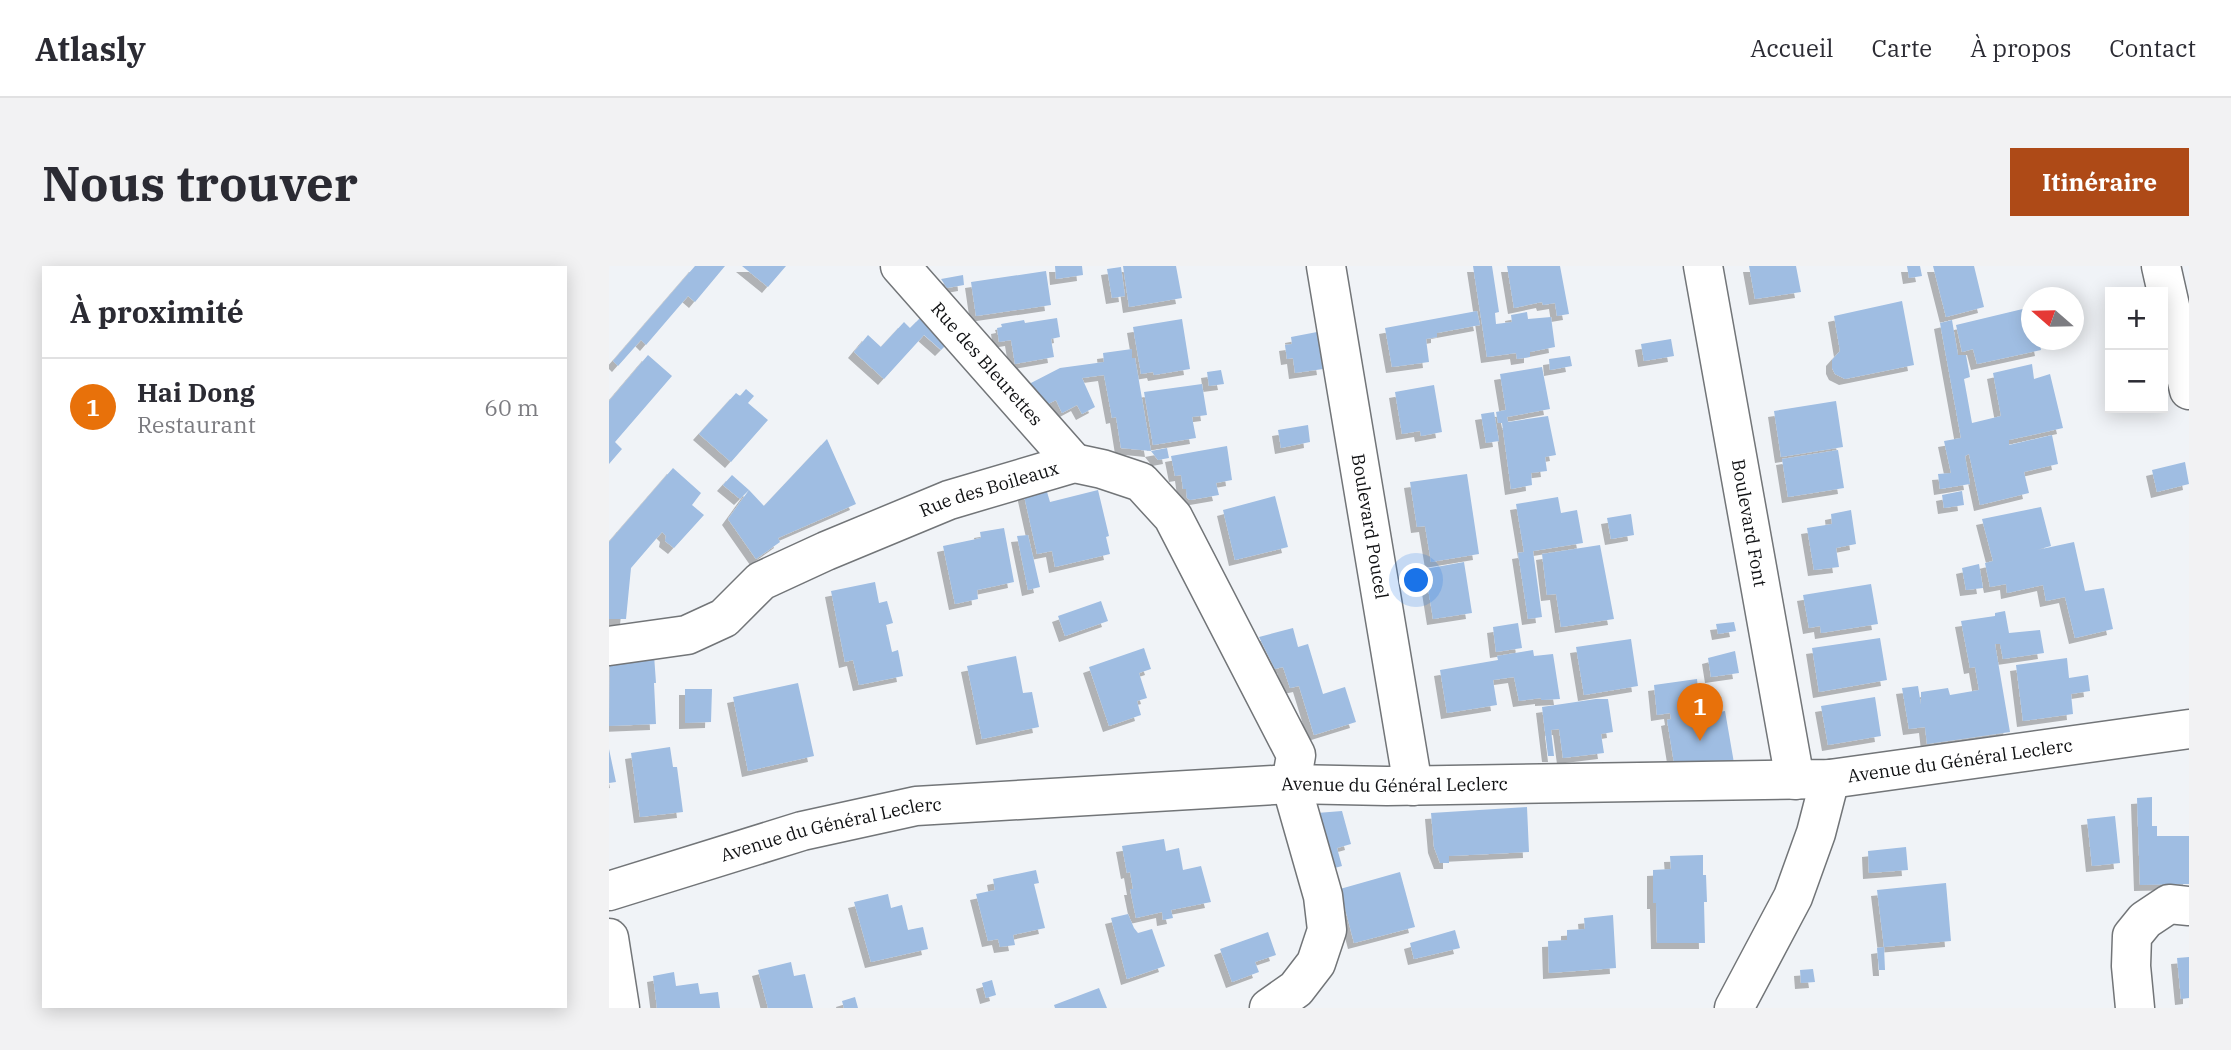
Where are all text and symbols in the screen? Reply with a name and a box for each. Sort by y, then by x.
text: Atlasly [35,27,146,70]
text: Accueil [1750,32,1834,64]
text: Carte [1872,32,1932,64]
text: À propos [1970,32,2071,64]
text: Contact [2109,32,2196,64]
button: Itinéraire [2010,148,2189,216]
text: Nous trouver [42,151,358,214]
north arrow [2021,287,2084,350]
map controls [2105,287,2168,413]
button: + [2105,287,2168,350]
text: À proximité [70,292,244,331]
street label: Rue des Bleurettes [926,297,1048,431]
button: − [2105,350,2168,413]
text: Hai Dong [137,375,255,409]
text: 1 [86,392,100,422]
text: 60 m [484,392,539,422]
text: Restaurant [137,409,256,439]
street label: Boulevard Poucel [1347,452,1394,601]
street label: Rue des Boileaux [916,456,1061,522]
street label: Boulevard Font [1727,457,1772,589]
your location [1399,563,1433,597]
pin: 1 [1677,683,1723,741]
street label: Avenue du Général Leclerc [1846,733,2074,787]
street label: Avenue du Général Leclerc [1280,772,1508,797]
street label: Avenue du Général Leclerc [718,793,942,867]

